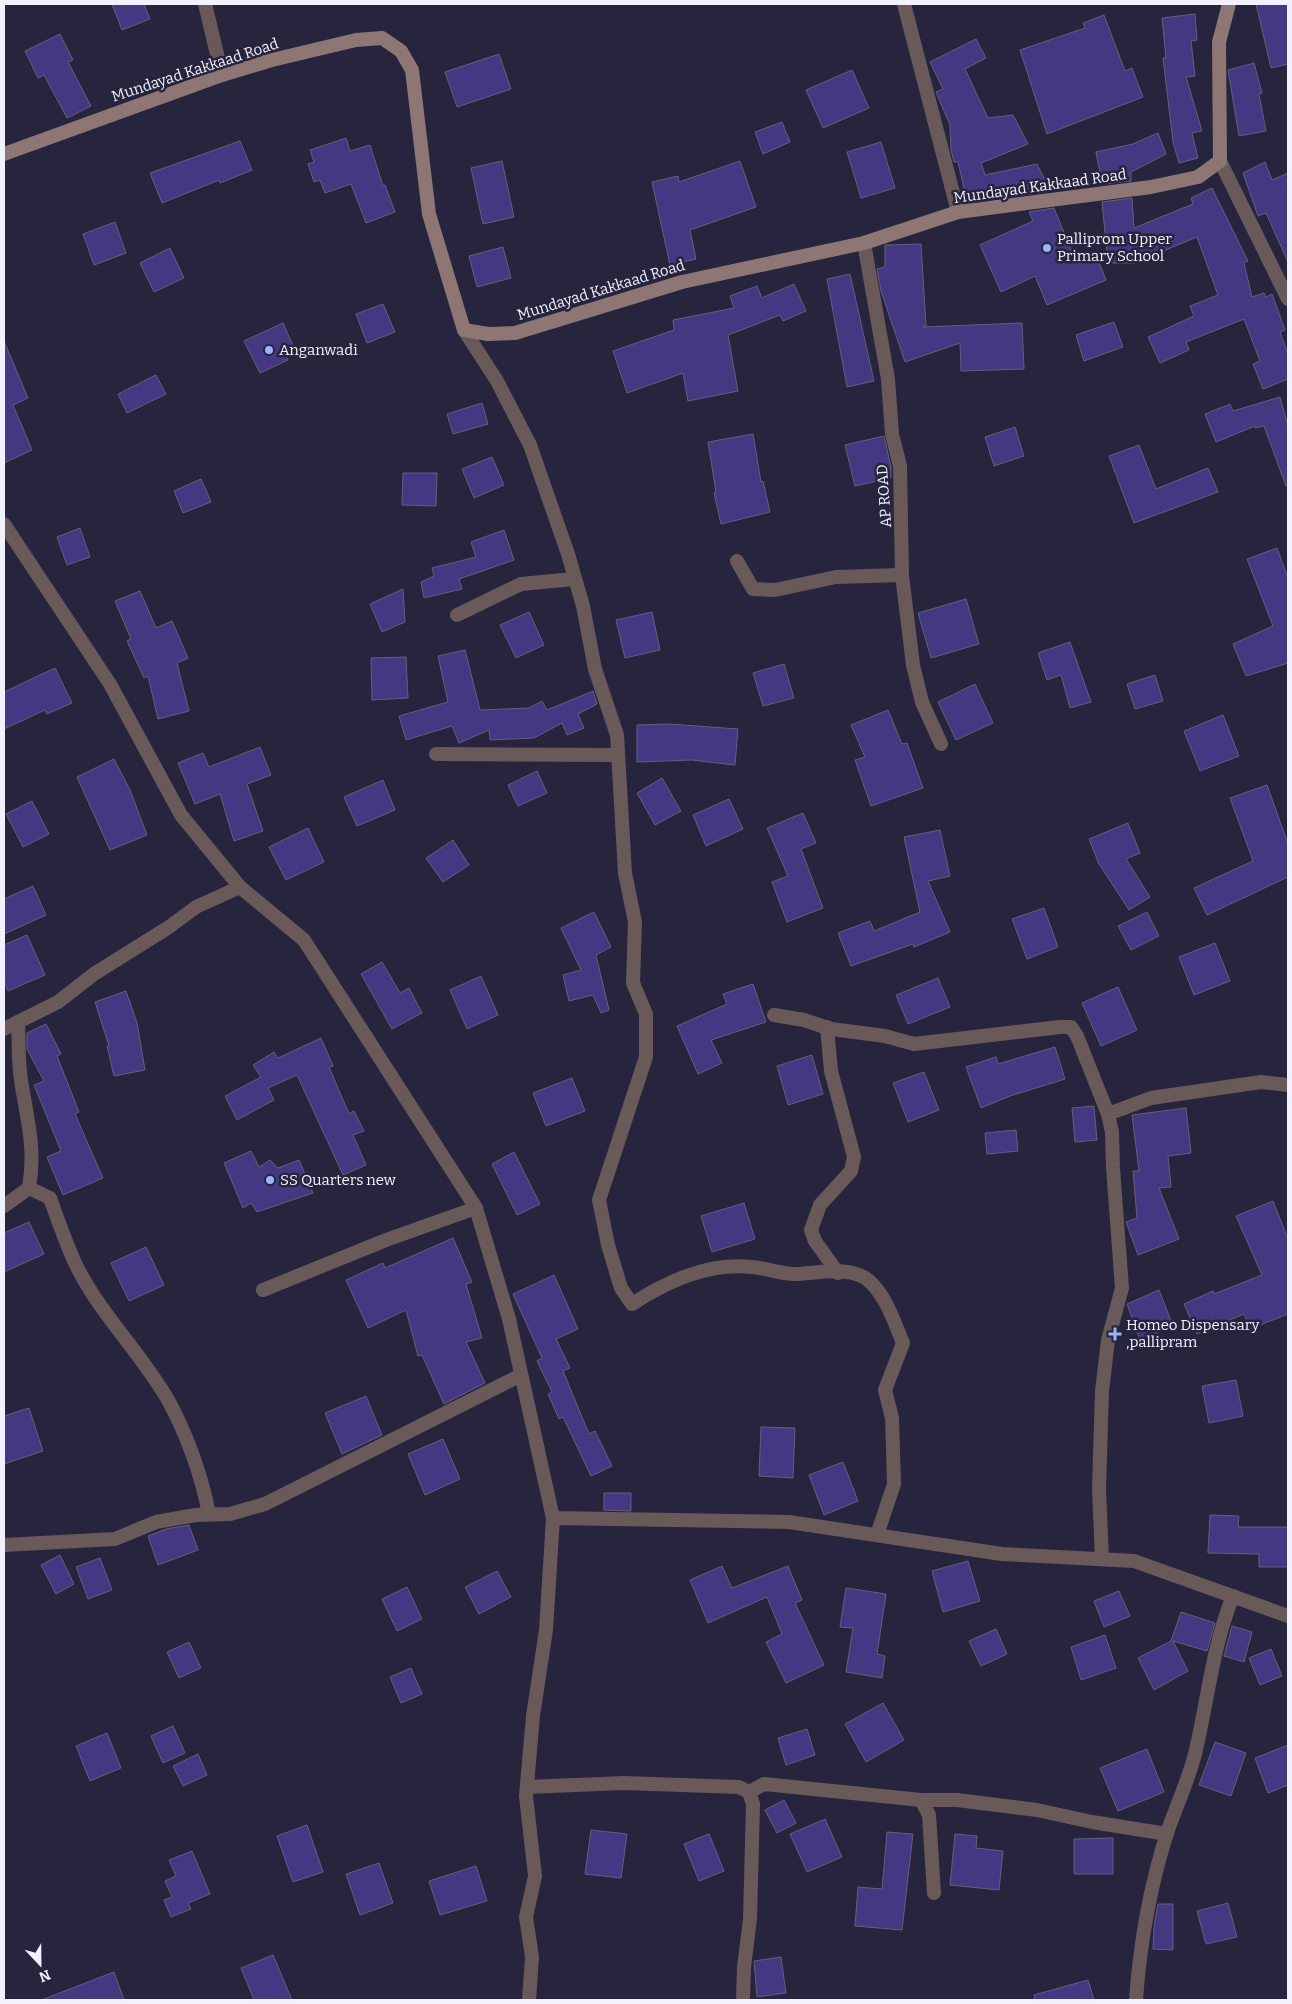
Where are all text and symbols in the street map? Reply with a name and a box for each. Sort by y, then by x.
street label: Mundayad Kakkaad Road [109,34,281,106]
street label: Mundayad Kakkaad Road [952,165,1128,207]
place label: Palliprom Upper Primary School [1057,230,1172,265]
marker: Palliprom Upper Primary School [1041,242,1053,254]
street label: Mundayad Kakkaad Road [515,256,687,324]
place label: Anganwadi [279,341,358,359]
marker: Anganwadi [263,344,275,356]
street label: AP ROAD [873,464,895,528]
place label: SS Quarters new [280,1171,397,1189]
marker: SS Quarters new [264,1174,276,1186]
place label: Homeo Dispensary ,pallipram [1126,1316,1259,1351]
marker: Homeo Dispensary ,pallipram [1108,1327,1122,1341]
north arrow [15,1939,65,1989]
text: N [36,1966,53,1986]

